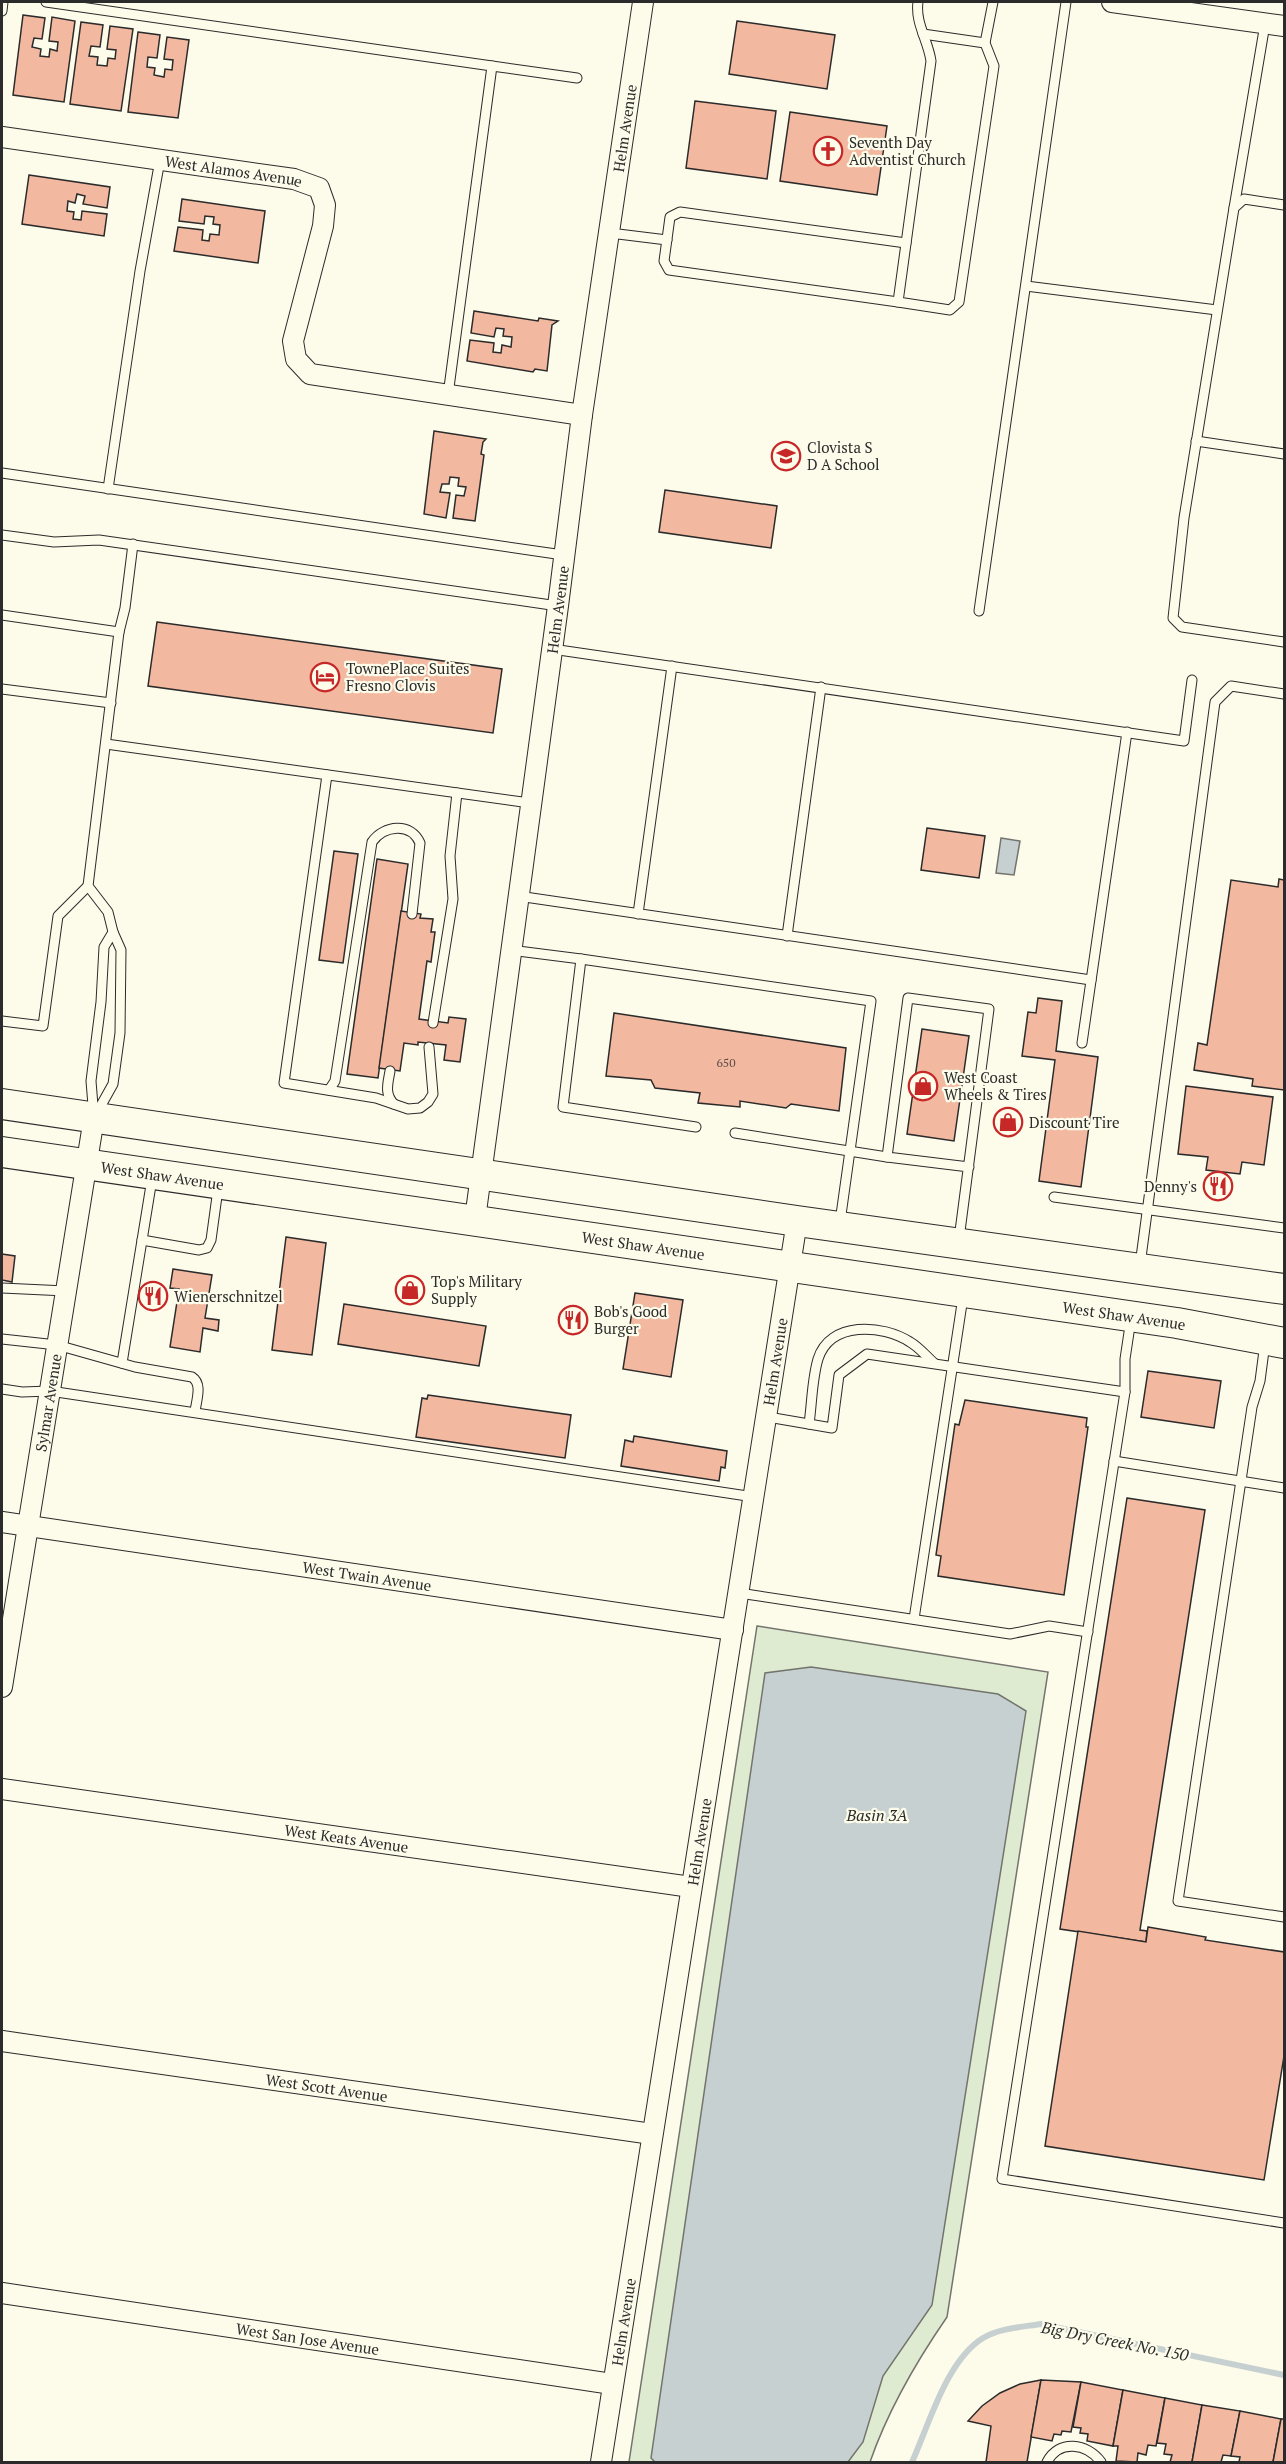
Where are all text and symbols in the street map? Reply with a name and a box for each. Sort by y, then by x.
street label: Helm Avenue [608,83,641,173]
place label: Seventh Day Adventist Church [849,132,966,169]
church icon: Seventh Day Adventist Church [812,135,844,167]
street label: West Alamos Avenue [164,151,305,191]
place label: Clovista S D A School [807,437,880,474]
school or university icon: Clovista S D A School [770,440,802,472]
street label: Helm Avenue [542,564,573,655]
place label: TownePlace Suites Fresno Clovis [346,658,470,695]
hotel icon: TownePlace Suites Fresno Clovis [309,661,341,693]
house number: 650 [716,1055,736,1070]
place label: West Coast Wheels & Tires [944,1067,1047,1104]
shop icon: West Coast Wheels & Tires [907,1070,939,1102]
shop icon: Discount Tire [992,1106,1024,1138]
place label: Discount Tire [1029,1112,1119,1132]
street label: West Shaw Avenue [99,1156,225,1194]
restaurant icon: Denny's [1202,1170,1234,1202]
place label: Denny's [1144,1176,1197,1196]
street label: West Shaw Avenue [580,1226,706,1264]
place label: Top's Military Supply [431,1271,522,1308]
shop icon: Top's Military Supply [394,1274,426,1306]
restaurant icon: Wienerschnitzel [137,1280,169,1312]
place label: Wienerschnitzel [174,1286,283,1306]
street label: West Shaw Avenue [1061,1296,1187,1334]
place label: Bob's Good Burger [594,1301,667,1338]
restaurant icon: Bob's Good Burger [557,1304,589,1336]
street label: Helm Avenue [758,1316,792,1407]
street label: Sylmar Avenue [30,1352,66,1453]
street label: West Twain Avenue [301,1557,433,1595]
street label: Helm Avenue [682,1796,716,1887]
water label: Basin 3A [845,1804,908,1826]
street label: West Keats Avenue [283,1819,410,1857]
street label: West Scott Avenue [264,2069,389,2106]
street label: Helm Avenue [606,2276,640,2367]
water label: Big Dry Creek No. 150 [1039,2316,1191,2366]
street label: West San Jose Avenue [235,2318,381,2359]

